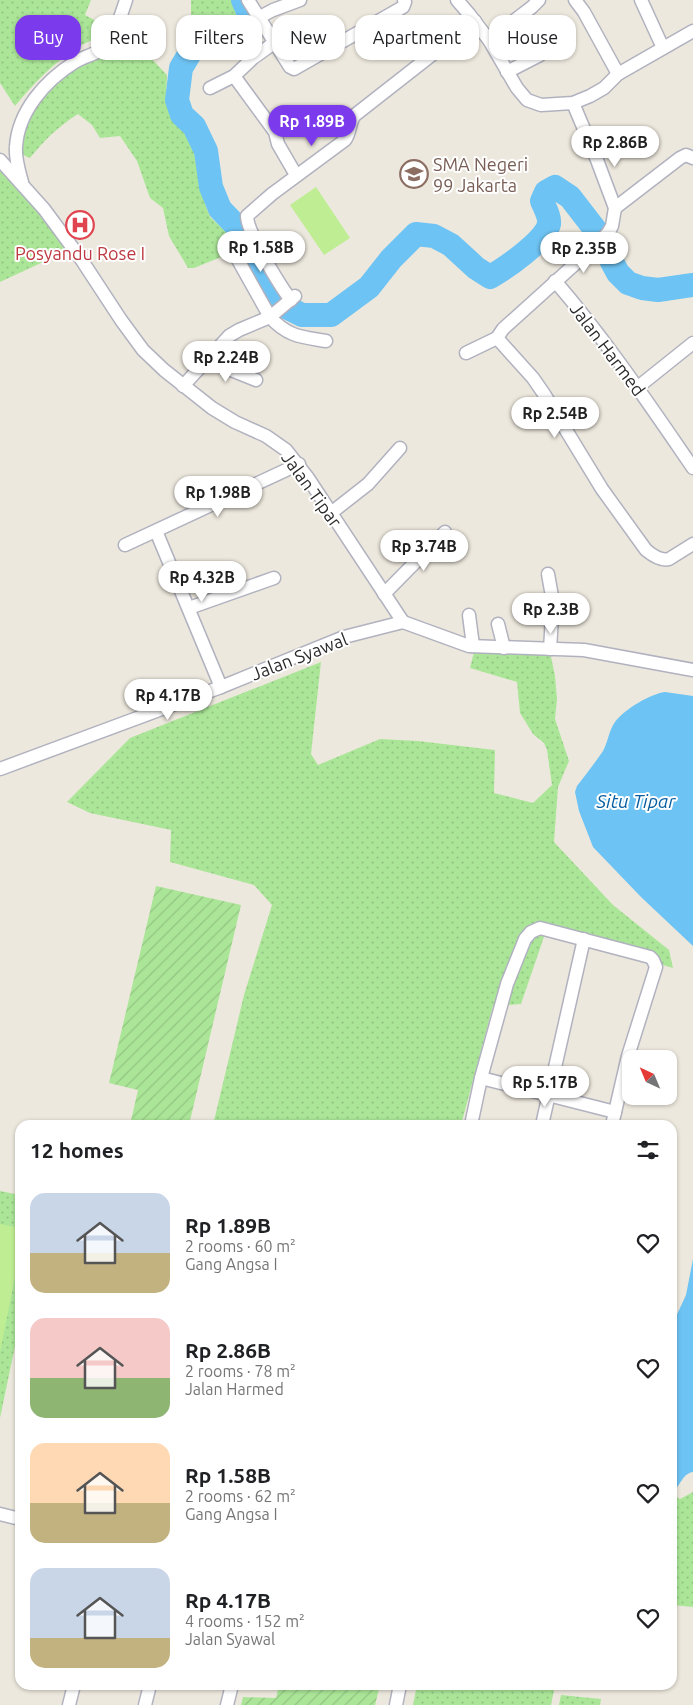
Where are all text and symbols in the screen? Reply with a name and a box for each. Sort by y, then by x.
chip: Buy [15,15,81,60]
chip: Rent [91,15,166,60]
chip: Filters [176,15,262,60]
chip: New [272,15,345,60]
chip: Apartment [355,15,479,60]
chip: House [489,15,576,60]
pin: Rp 1.89B [260,104,364,147]
text: Rp 1.89B [279,112,345,130]
pin: Rp 2.86B [563,126,667,168]
text: Rp 2.86B [582,133,648,151]
place label: SMA Negeri 99 Jakarta [433,154,528,195]
school or university icon: SMA Negeri 99 Jakarta [399,159,429,189]
hospital icon: Posyandu Rose I [65,210,95,240]
pin: Rp 1.58B [209,230,313,273]
pin: Rp 2.35B [532,232,636,274]
text: Rp 1.58B [228,238,294,256]
text: Rp 2.35B [551,239,617,257]
place label: Posyandu Rose I [15,243,145,263]
street label: Jalan Harmed [567,299,649,399]
pin: Rp 2.24B [174,340,278,383]
text: Rp 2.24B [193,348,259,366]
pin: Rp 2.54B [503,396,607,439]
text: Rp 2.54B [522,404,588,422]
street label: Jalan Tipar [278,448,346,531]
pin: Rp 1.98B [166,476,270,518]
text: Rp 1.98B [185,483,251,501]
pin: Rp 3.74B [372,530,476,572]
text: Rp 3.74B [391,537,457,555]
pin: Rp 4.32B [150,560,254,603]
text: Rp 4.32B [169,568,235,586]
pin: Rp 2.3B [505,592,597,635]
text: Rp 2.3B [523,600,579,618]
street label: Jalan Syawal [248,628,350,684]
pin: Rp 4.17B [116,678,220,721]
text: Rp 4.17B [135,686,201,704]
water label: Situ Tipar [596,790,676,812]
north arrow [622,1050,678,1105]
map controls [622,1050,677,1105]
pin: Rp 5.17B [493,1066,597,1108]
text: Rp 5.17B [512,1073,578,1091]
icon: filters [634,1136,662,1164]
text: 12 homes [30,1138,124,1162]
icon: home [70,1213,130,1273]
text: Rp 1.89B [185,1213,271,1237]
icon: heart [634,1229,662,1257]
text: 2 rooms · 60 m² [185,1237,296,1255]
text: Gang Angsa I [185,1255,278,1273]
icon: home [70,1338,130,1398]
text: Rp 2.86B [185,1338,271,1362]
icon: heart [634,1354,662,1382]
text: 2 rooms · 78 m² [185,1362,296,1380]
text: Jalan Harmed [185,1380,284,1398]
icon: home [70,1463,130,1523]
text: Rp 1.58B [185,1463,271,1487]
icon: heart [634,1479,662,1507]
text: 2 rooms · 62 m² [185,1487,296,1505]
text: Gang Angsa I [185,1505,278,1523]
icon: home [70,1588,130,1648]
text: Rp 4.17B [185,1588,271,1612]
icon: heart [634,1604,662,1632]
text: 4 rooms · 152 m² [185,1612,305,1630]
text: Jalan Syawal [185,1630,275,1648]

